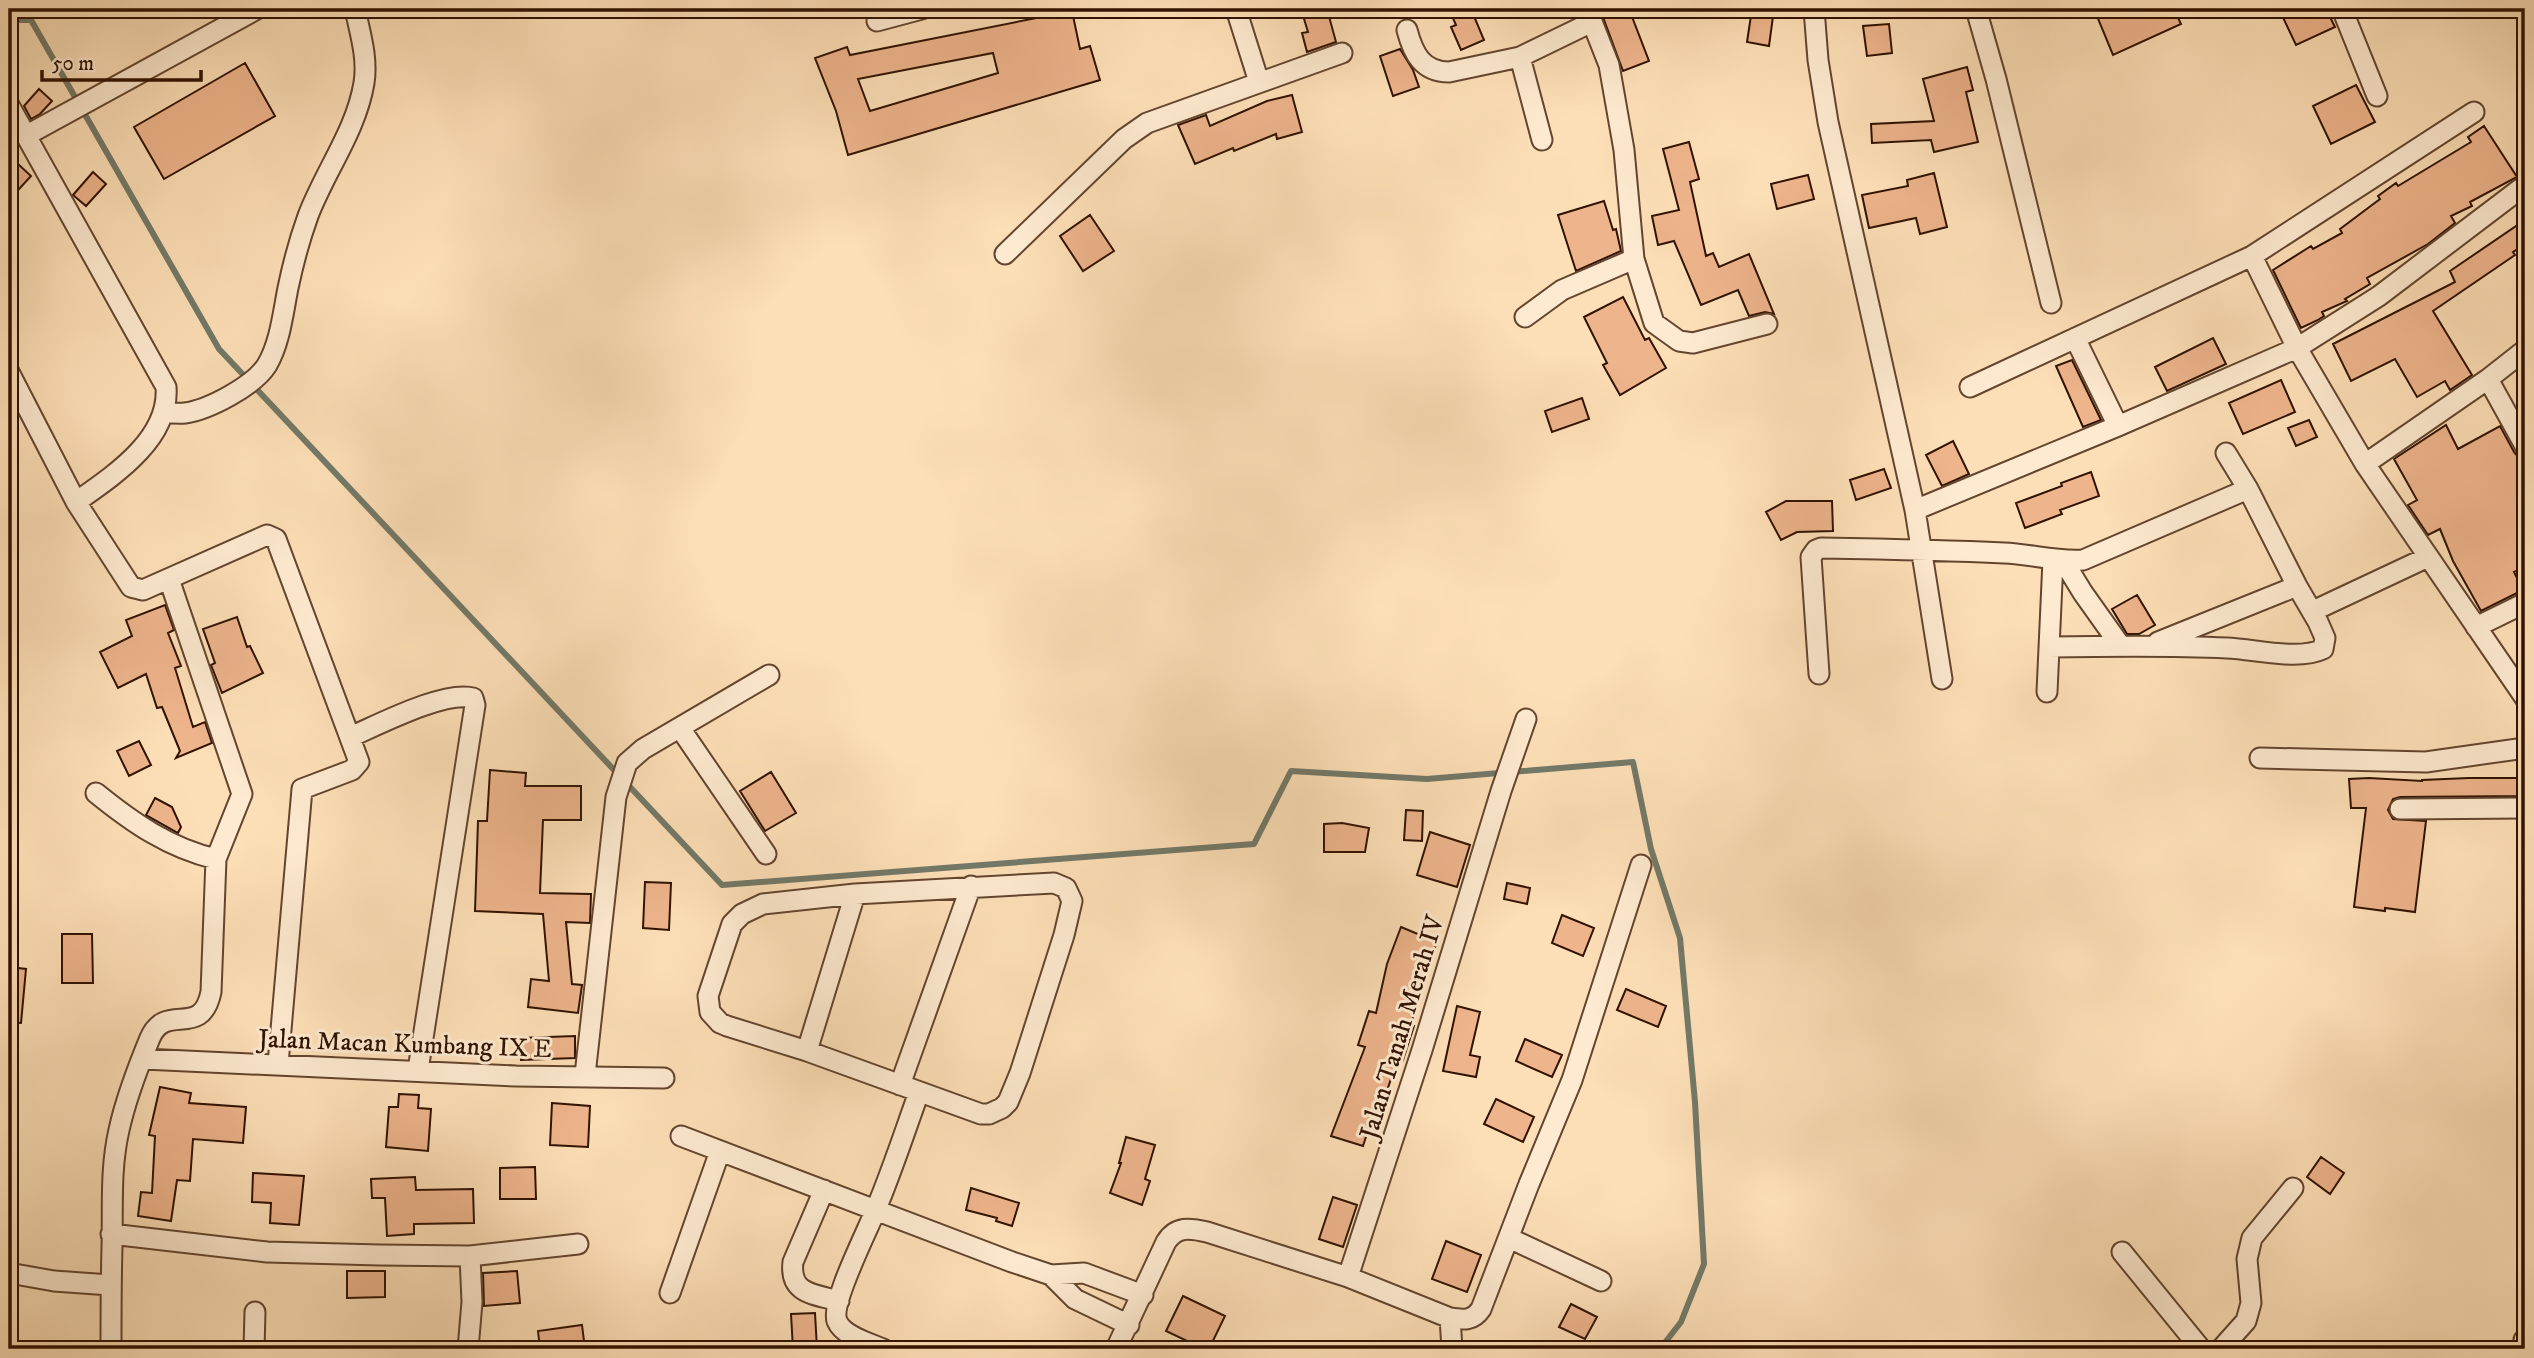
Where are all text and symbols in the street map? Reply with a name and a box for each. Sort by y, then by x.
scale bar [42,38,201,82]
text: 50 m [52,51,94,77]
street label: Jalan Tanah Merah IV [1352,911,1452,1145]
street label: Jalan Macan Kumbang IX E [256,1023,552,1066]

